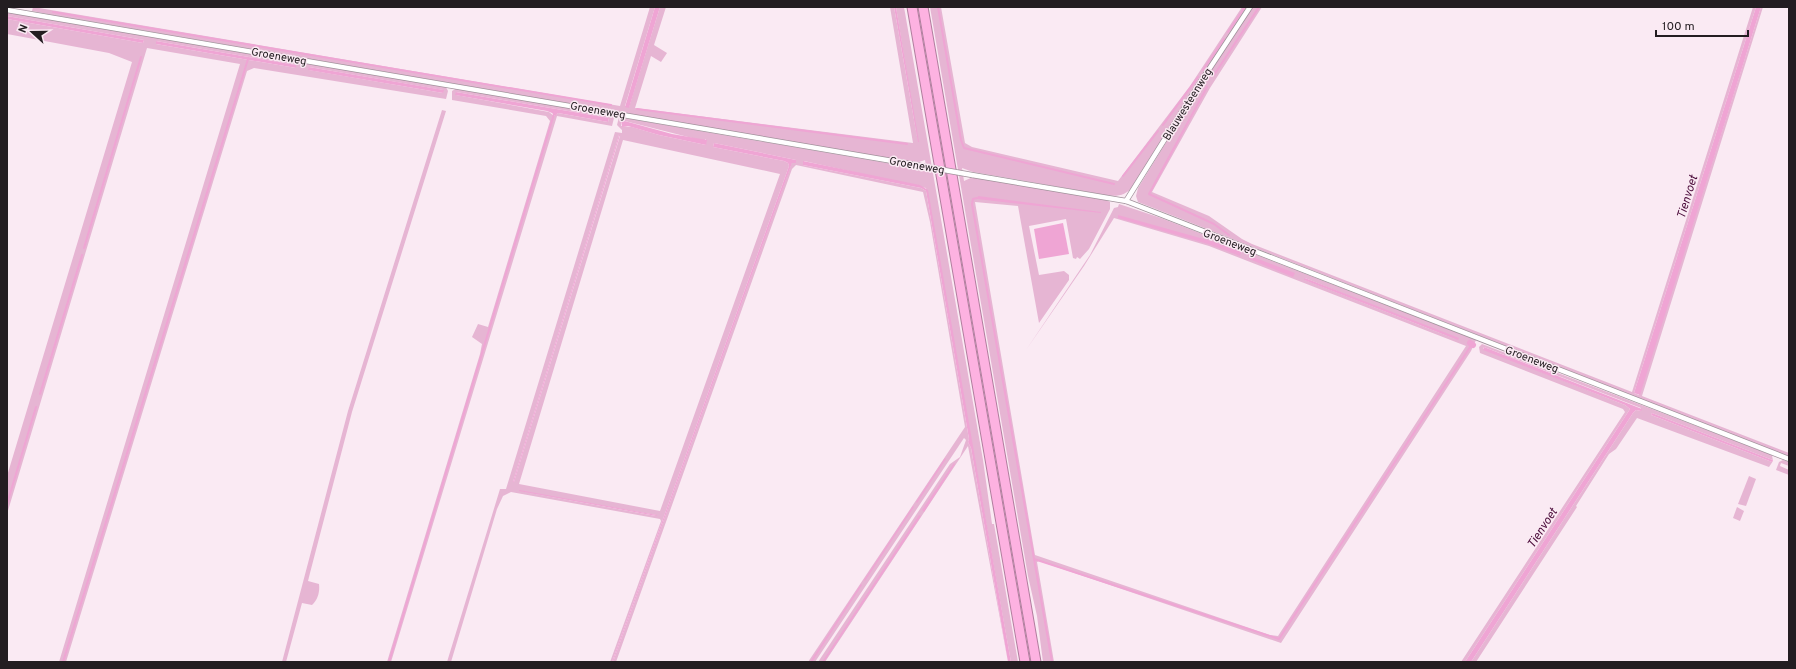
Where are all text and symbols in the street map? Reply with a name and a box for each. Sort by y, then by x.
north arrow [12,12,52,52]
scale bar [1656,12,1748,38]
text: 100 m [1662,19,1695,35]
text: N [16,23,32,35]
street label: Groeneweg [250,45,308,69]
street label: Blauwesteenweg [1160,66,1216,143]
street label: Groeneweg [569,99,627,123]
street label: Groeneweg [888,154,946,178]
water label: Tienvoet [1674,173,1702,221]
street label: Groeneweg [1201,226,1258,260]
street label: Groeneweg [1503,343,1560,377]
water label: Tienvoet [1524,505,1562,552]

